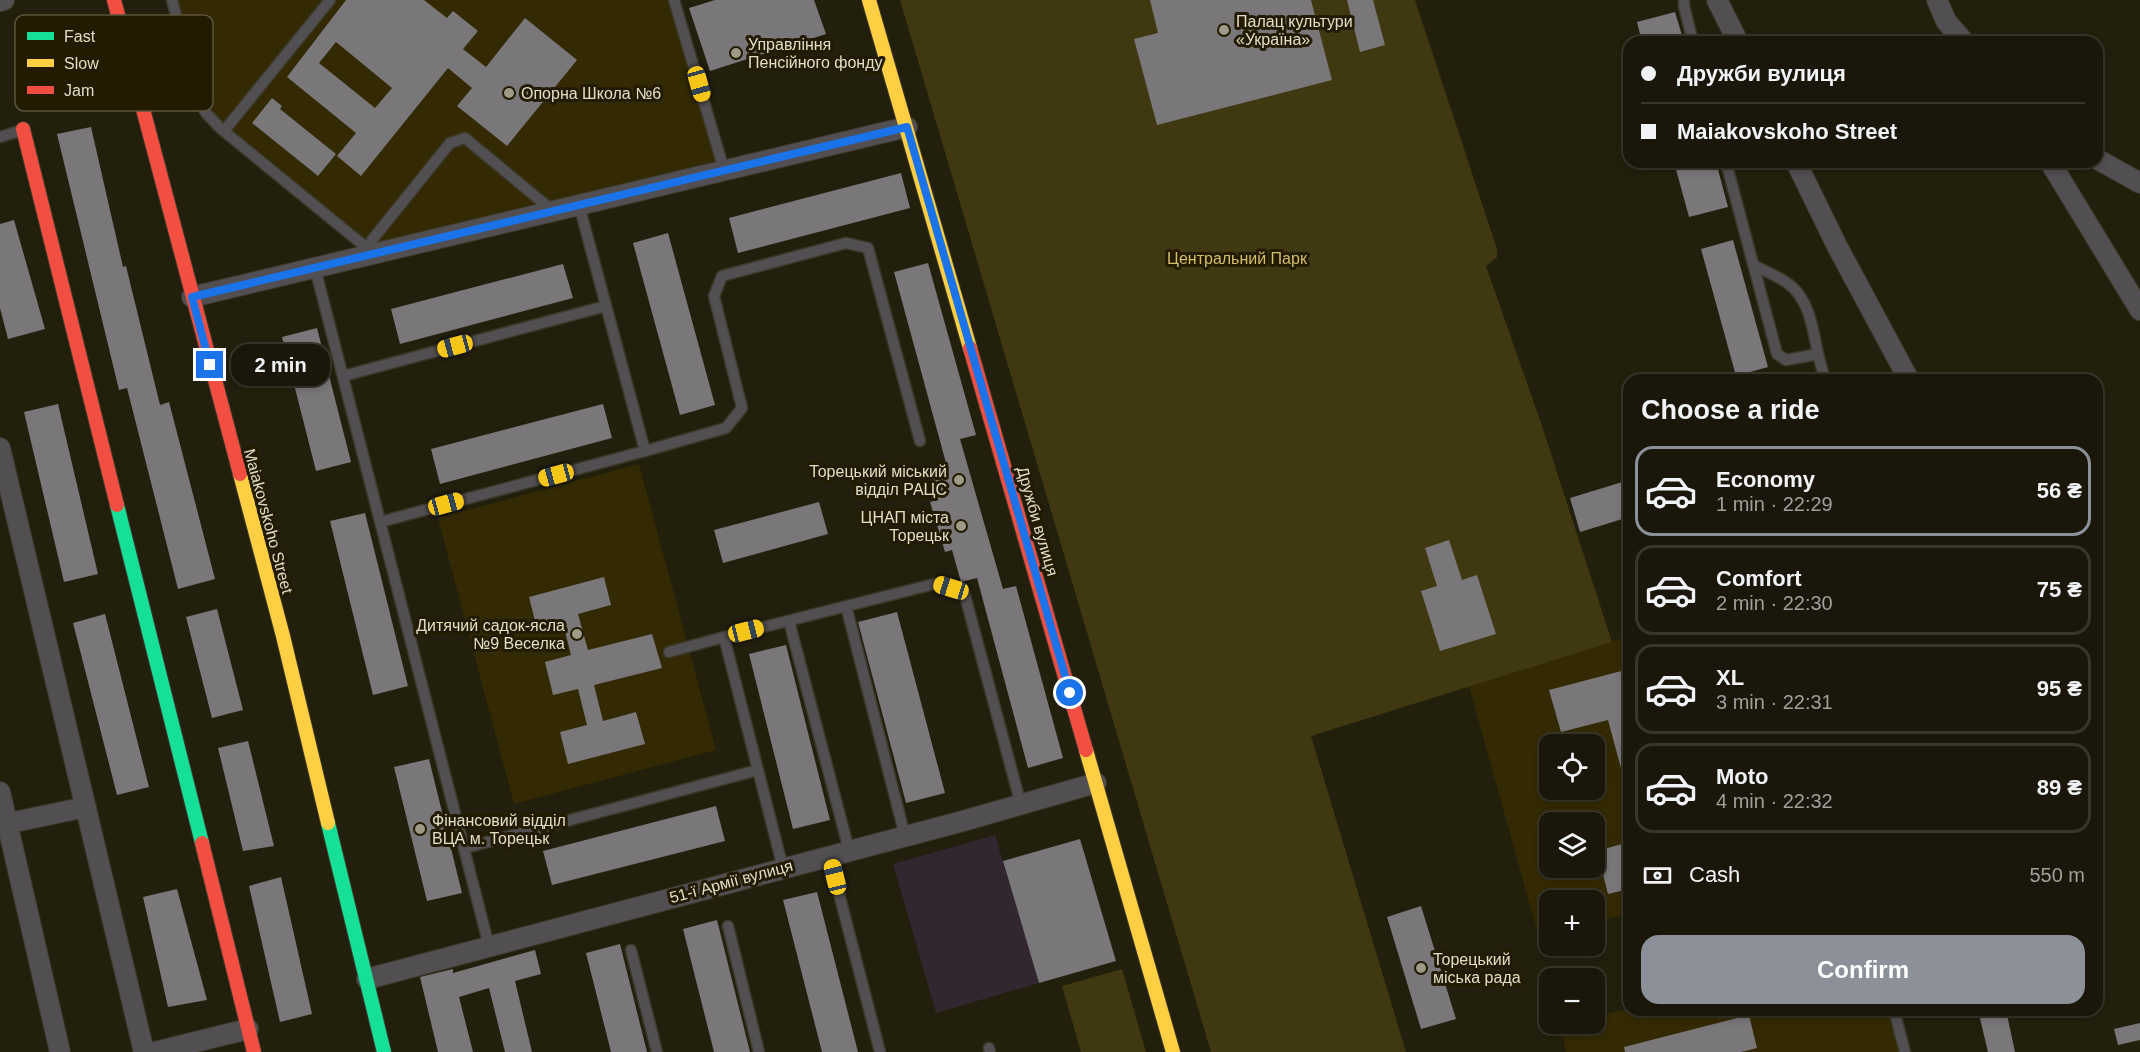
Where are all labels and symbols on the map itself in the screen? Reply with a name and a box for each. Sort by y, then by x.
place label: Палац культури «Україна» [1236,13,1353,48]
legend [15,15,213,111]
marker: Палац культури «Україна» [1217,23,1231,37]
text: Fast [64,28,96,45]
place label: Управління Пенсійного фонду [748,36,883,71]
marker: Управління Пенсійного фонду [729,46,743,60]
text: Slow [64,55,99,72]
car [685,64,713,104]
text: Jam [64,82,94,99]
place label: Опорна Школа №6 [521,85,661,102]
marker: Опорна Школа №6 [502,86,516,100]
park label: Центральний Парк [1167,250,1308,267]
car [435,333,475,359]
callout: 2 min [231,344,330,386]
route end [196,351,223,378]
street label: Maiakovskoho Street [241,447,296,596]
car [536,462,576,488]
place label: Торецький міський відділ РАЦС [809,463,947,498]
street label: Дружби вулиця [1014,464,1061,578]
marker: Торецький міський відділ РАЦС [952,473,966,487]
car [426,491,466,517]
place label: ЦНАП міста Торецьк [861,509,950,544]
marker: ЦНАП міста Торецьк [954,519,968,533]
car [931,574,971,602]
place label: Дитячий садок-ясла №9 Веселка [416,617,565,652]
car [726,618,766,644]
marker: Дитячий садок-ясла №9 Веселка [570,627,584,641]
route start [1056,679,1083,706]
place label: Фінансовий відділ ВЦА м. Торецьк [432,812,566,847]
marker: Фінансовий відділ ВЦА м. Торецьк [413,822,427,836]
street label: 51-ї Армії вулиця [668,857,795,906]
car [822,857,848,897]
place label: Торецький міська рада [1433,951,1521,986]
marker: Торецький міська рада [1414,961,1428,975]

